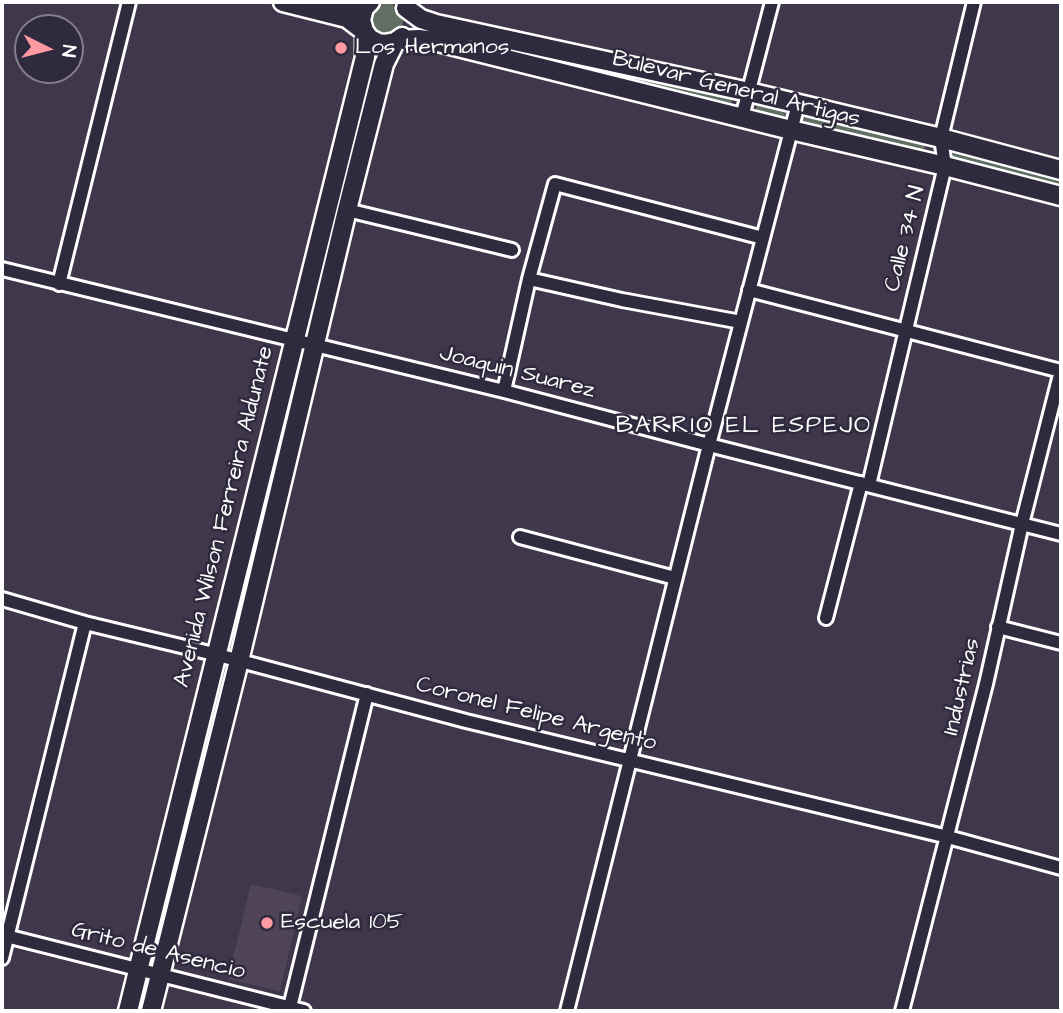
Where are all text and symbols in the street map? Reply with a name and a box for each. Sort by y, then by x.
north arrow [14,14,84,84]
place label: Los Hermanos [355,34,509,62]
marker: Los Hermanos [333,40,349,56]
text: N [54,44,82,58]
street label: Bulevar General Artigas [609,46,863,134]
street label: Calle 34 N [880,183,932,295]
street label: Joaquin Suarez [436,340,598,406]
street label: Avenida Wilson Ferreira Aldunate [169,343,281,691]
district label: BARRIO EL ESPEJO [618,413,870,441]
street label: Industrias [938,636,988,738]
street label: Coronel Felipe Argento [413,672,659,758]
place label: Escuela 105 [281,909,403,937]
marker: Escuela 105 [259,915,275,931]
street label: Grito de Asencio [68,917,248,987]

